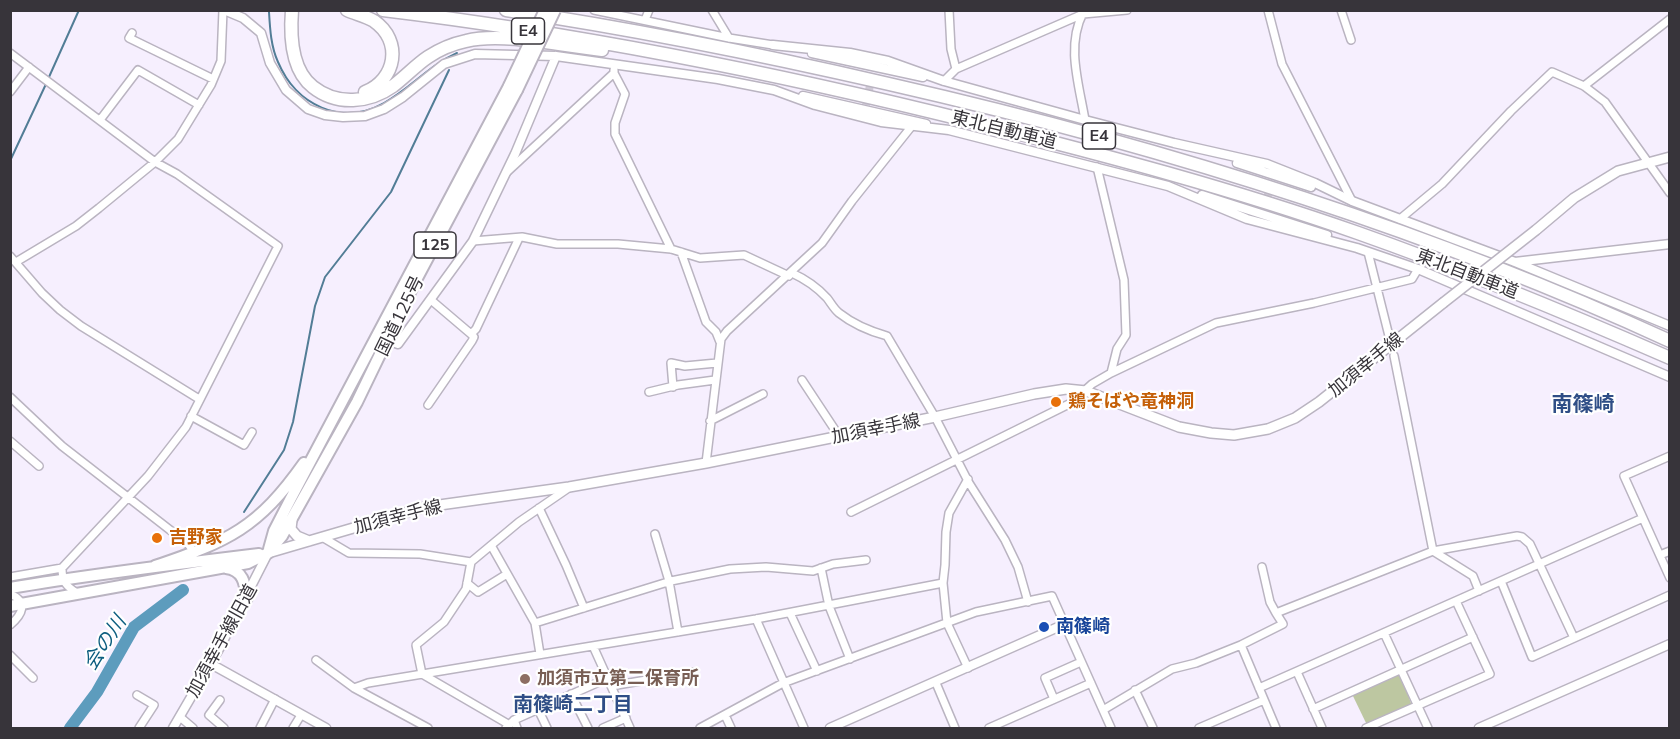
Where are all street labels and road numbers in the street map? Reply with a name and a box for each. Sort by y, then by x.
road number: E4 [512,18,544,44]
street label: 東北自動車道 [949,106,1059,154]
road number: E4 [1082,123,1116,149]
road number: 125 [414,232,456,258]
street label: 東北自動車道 [1413,245,1521,303]
street label: 国道125号 [371,272,429,360]
street label: 加須幸手線 [1324,328,1408,402]
street label: 加須幸手線 [830,410,922,448]
street label: 加須幸手線 [352,496,444,538]
street label: 加須幸手線旧道 [182,581,262,701]

